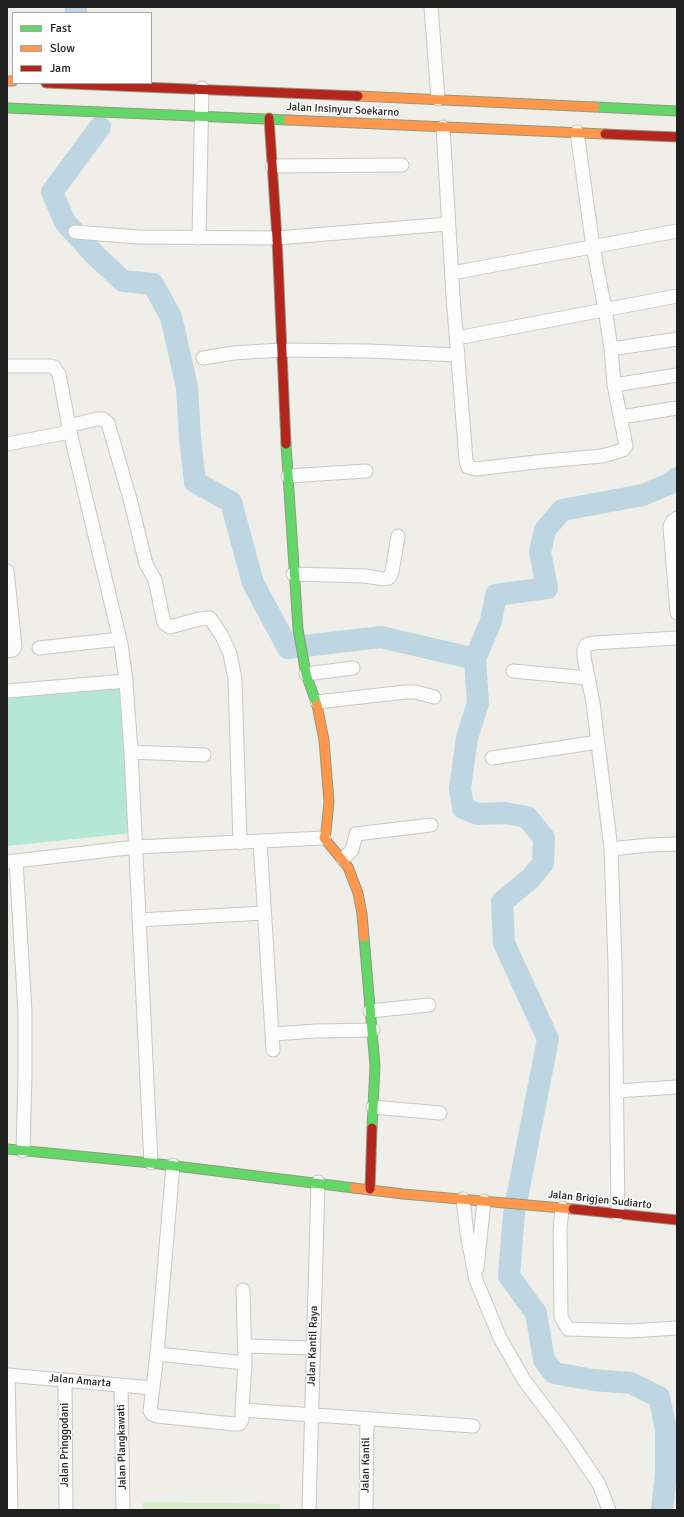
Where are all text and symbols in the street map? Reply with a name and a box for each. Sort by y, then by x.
legend [12,12,152,84]
text: Fast [50,21,71,36]
text: Slow [50,41,75,56]
text: Jam [50,61,71,76]
street label: Jalan Insinyur Soekarno [287,100,399,120]
street label: Jalan Brigjen Sudiarto [548,1188,652,1212]
street label: Jalan Kantil Raya [305,1305,321,1387]
street label: Jalan Amarta [48,1372,112,1390]
street label: Jalan Pringgodani [58,1403,72,1487]
street label: Jalan Plangkawati [115,1404,129,1490]
street label: Jalan Kantil [359,1437,373,1493]

